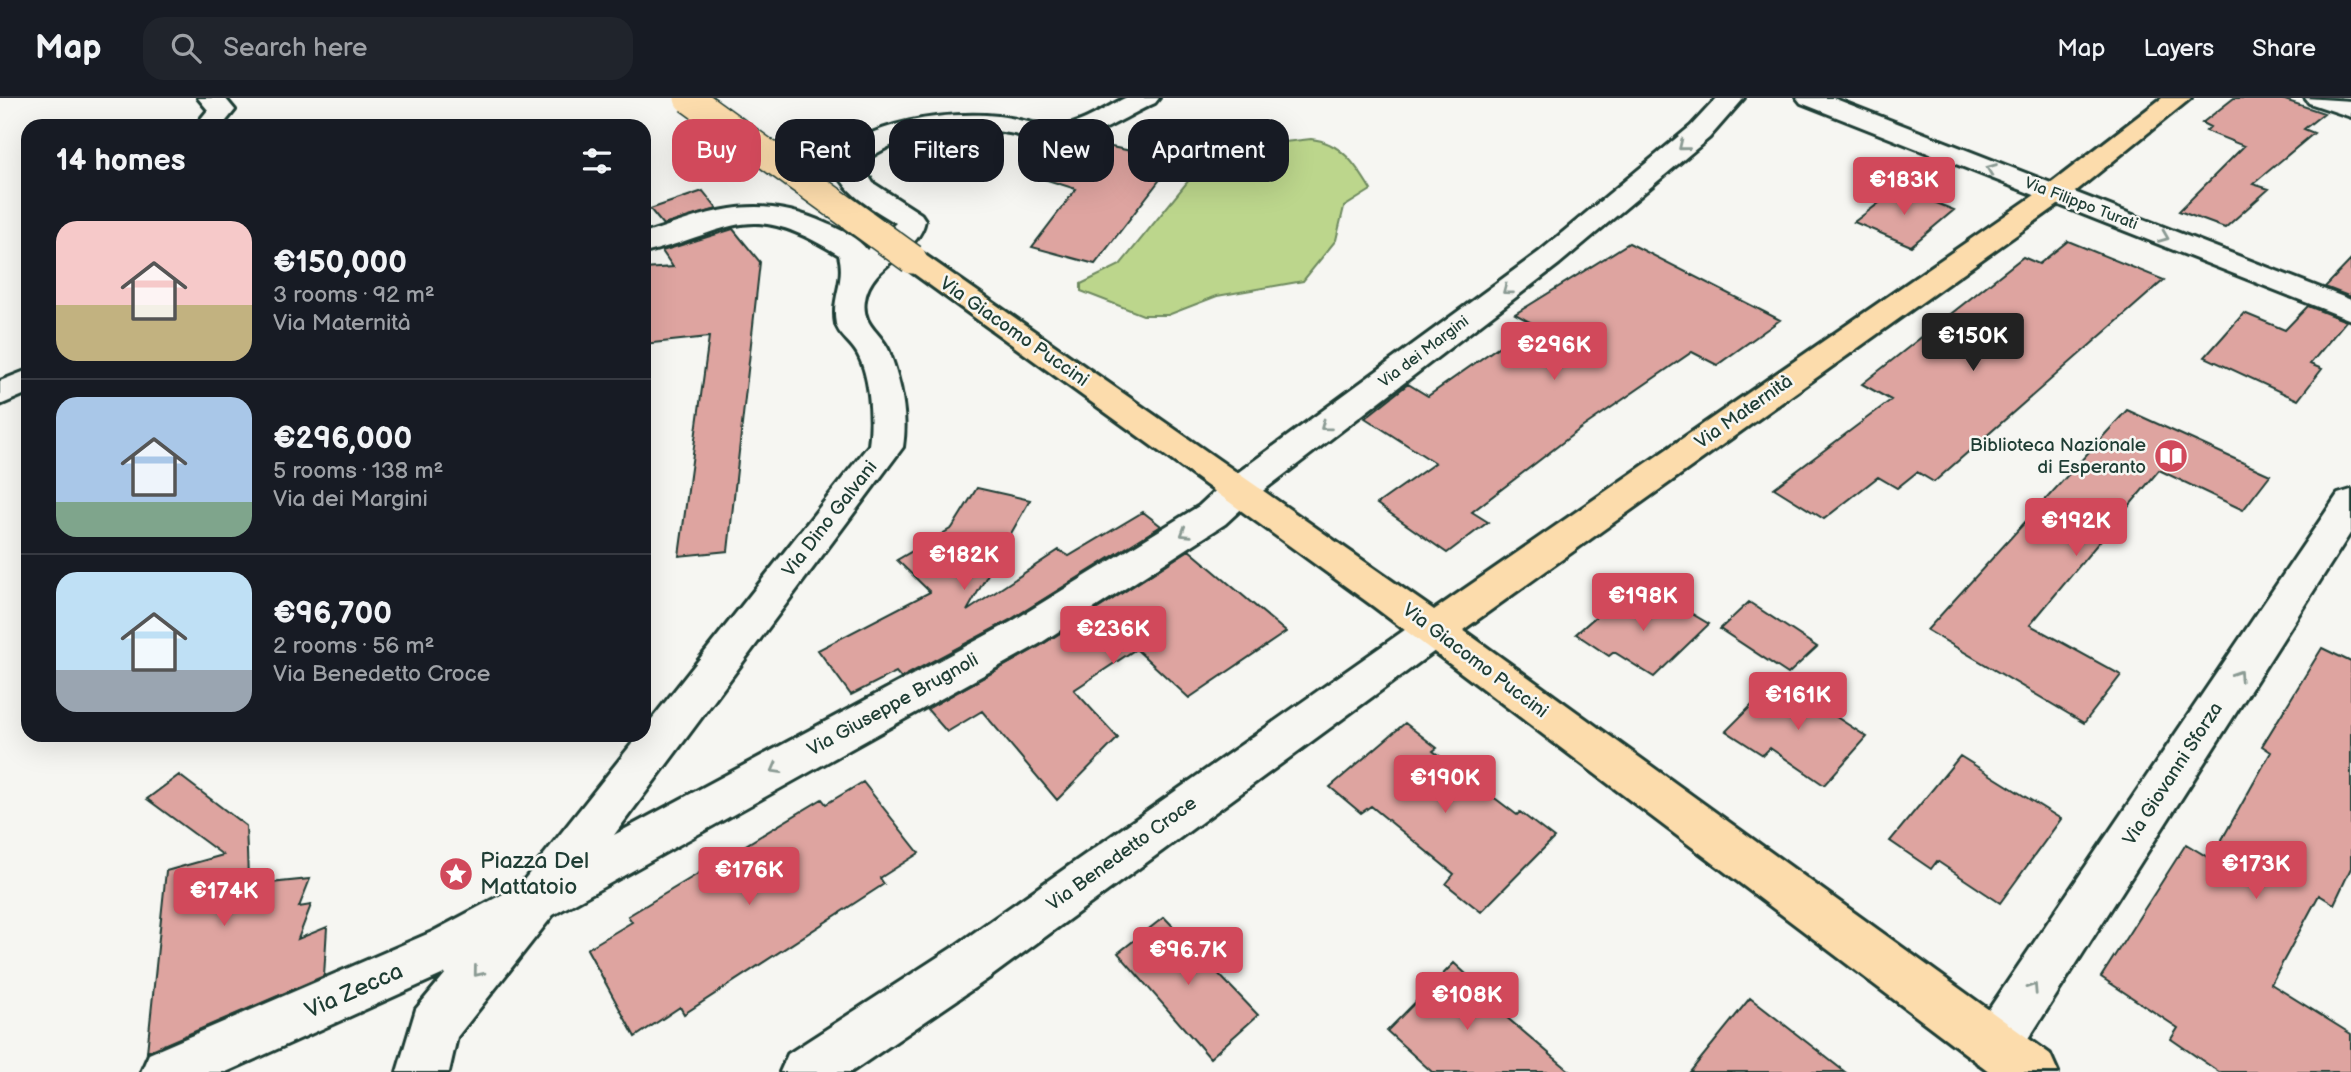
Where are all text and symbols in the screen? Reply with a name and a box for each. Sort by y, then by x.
search box [143,17,633,80]
text: Map [35,28,101,68]
icon: search [167,29,205,67]
text: Search here [223,33,367,64]
text: Map [2057,34,2105,63]
text: Layers [2143,34,2214,63]
text: Share [2252,34,2316,63]
chip: Buy [672,119,761,182]
chip: Rent [775,119,875,182]
chip: Filters [889,119,1004,182]
chip: New [1018,119,1114,182]
chip: Apartment [1128,119,1289,182]
one-way arrow [1679,138,1691,151]
icon: filters [578,142,616,180]
text: 14 homes [56,143,185,179]
pin: €183K [1855,158,1953,217]
one-way arrow [1986,164,1998,178]
text: €183K [1869,166,1939,194]
street label: Via Filippo Turati [2022,174,2140,234]
one-way arrow [2157,228,2169,242]
text: €150,000 [273,245,407,281]
icon: home [112,249,196,333]
street label: Via Giacomo Puccini [935,272,1093,392]
text: 3 rooms · 92 m² [273,281,435,309]
one-way arrow [1502,282,1514,294]
text: Via Maternità [273,309,411,337]
street label: Via dei Margini [1375,312,1473,392]
pin: €150K [1924,314,2022,373]
pin: €296K [1505,322,1603,382]
text: €150K [1938,322,2008,350]
text: €296K [1517,331,1591,359]
street label: Via Maternità [1691,370,1797,454]
one-way arrow [1320,418,1332,431]
text: €296,000 [273,421,412,457]
icon: home [112,425,196,509]
place label: Biblioteca Nazionale di Esperanto [1970,434,2146,479]
library icon: Biblioteca Nazionale di Esperanto [2152,437,2190,475]
street label: Via Dino Galvani [778,456,882,582]
text: 5 rooms · 138 m² [273,457,443,485]
text: Via dei Margini [273,485,428,513]
pin: €192K [2027,498,2125,558]
text: €192K [2041,507,2111,535]
one-way arrow [1180,524,1193,537]
pin: €182K [915,532,1013,592]
text: €182K [929,541,999,569]
pin: €198K [1594,574,1692,633]
text: €198K [1608,582,1678,610]
text: €96,700 [273,596,392,632]
street label: Via Giacomo Puccini [1398,599,1552,723]
icon: home [112,600,196,684]
pin: €236K [1064,606,1162,666]
text: €236K [1076,615,1150,643]
text: 2 rooms · 56 m² [273,632,435,660]
street label: Via Giuseppe Brugnoli [803,648,983,762]
text: Via Benedetto Croce [273,660,491,688]
one-way arrow [2230,670,2243,683]
pin: €161K [1749,672,1847,732]
text: €161K [1765,681,1831,709]
street label: Via Giovanni Sforza [2118,698,2228,850]
pin: €190K [1396,756,1494,815]
one-way arrow [771,761,784,775]
text: €190K [1410,764,1480,792]
street label: Via Benedetto Croce [1043,792,1201,916]
pin: €173K [2207,842,2305,901]
place label: Piazza Del Mattatoio [480,847,589,901]
pin: €176K [700,848,798,907]
text: €173K [2222,850,2290,878]
place icon: Piazza Del Mattatoio [437,855,475,893]
text: €176K [714,856,784,884]
pin: €174K [175,868,273,928]
text: €174K [190,877,258,905]
pin: €96.7K [1131,928,1245,987]
text: €96.7K [1149,936,1227,964]
street label: Via Zecca [301,957,407,1025]
one-way arrow [473,965,486,977]
pin: €108K [1418,972,1516,1032]
text: €108K [1432,981,1502,1009]
one-way arrow [2025,983,2037,996]

